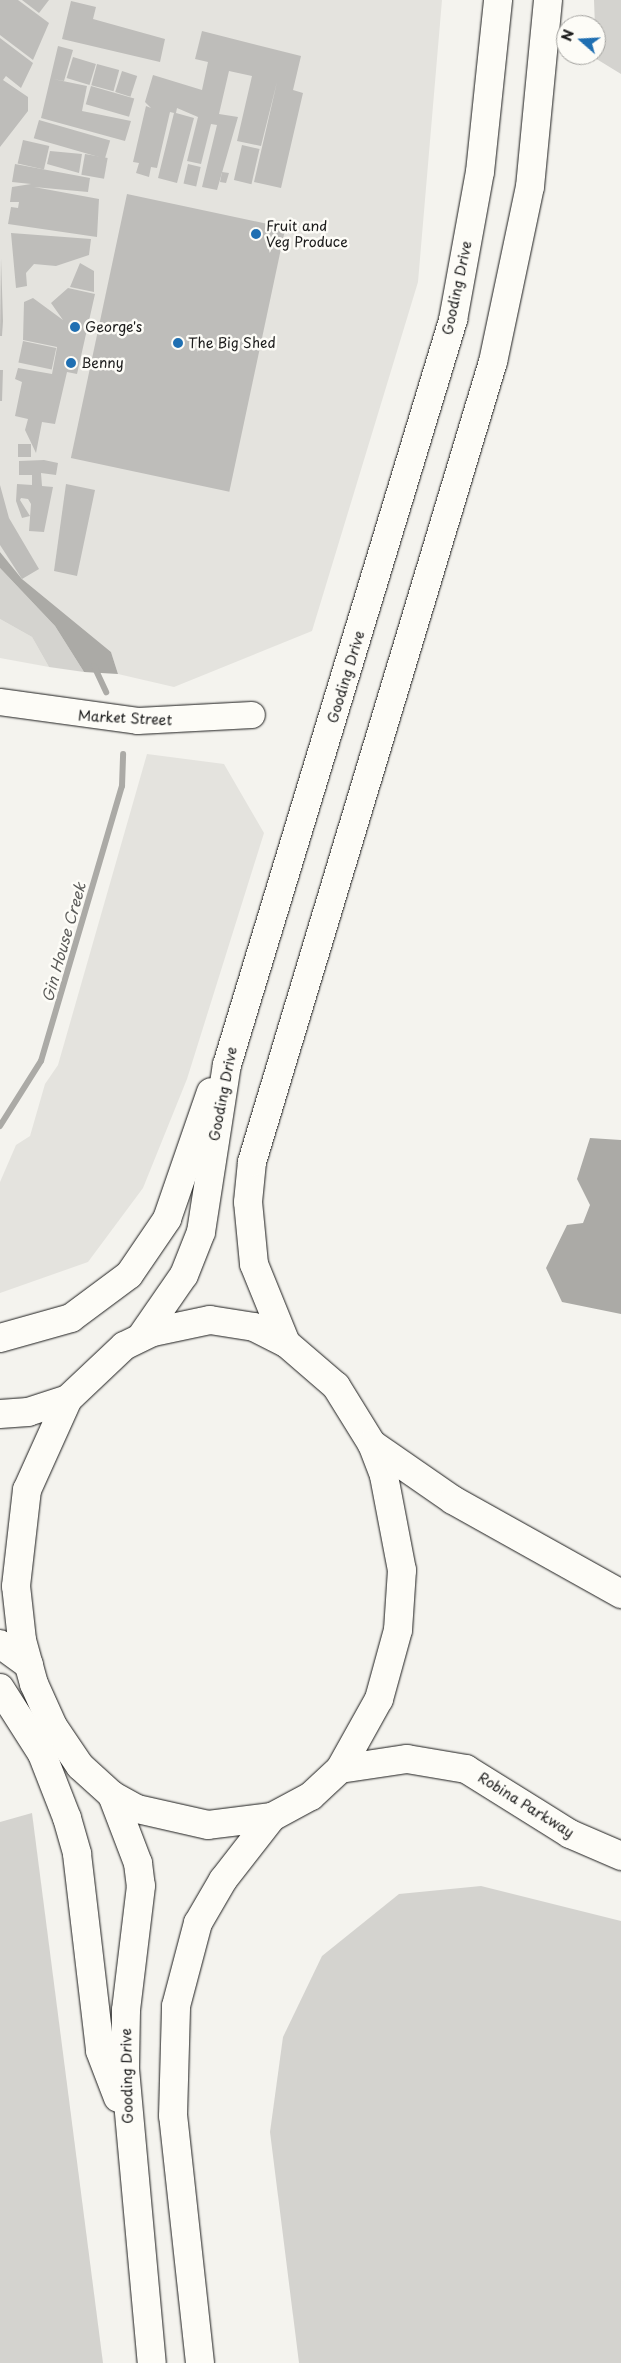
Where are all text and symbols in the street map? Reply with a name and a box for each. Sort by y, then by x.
north arrow [556,15,606,65]
text: N [556,27,579,44]
place label: Fruit and Veg Produce [266,218,348,250]
marker: Fruit and Veg Produce [250,228,262,240]
street label: Gooding Drive [439,239,475,337]
place label: George's [85,319,142,335]
marker: George's [69,321,81,333]
place label: The Big Shed [188,335,276,351]
marker: The Big Shed [172,337,184,349]
place label: Benny [81,355,124,371]
marker: Benny [65,357,77,369]
street label: Gooding Drive [324,629,368,725]
street label: Market Street [77,707,173,729]
water label: Gin House Creek [37,880,89,1004]
street label: Gooding Drive [206,1045,240,1143]
street label: Robina Parkway [475,1769,577,1841]
street label: Gooding Drive [118,2028,136,2124]

